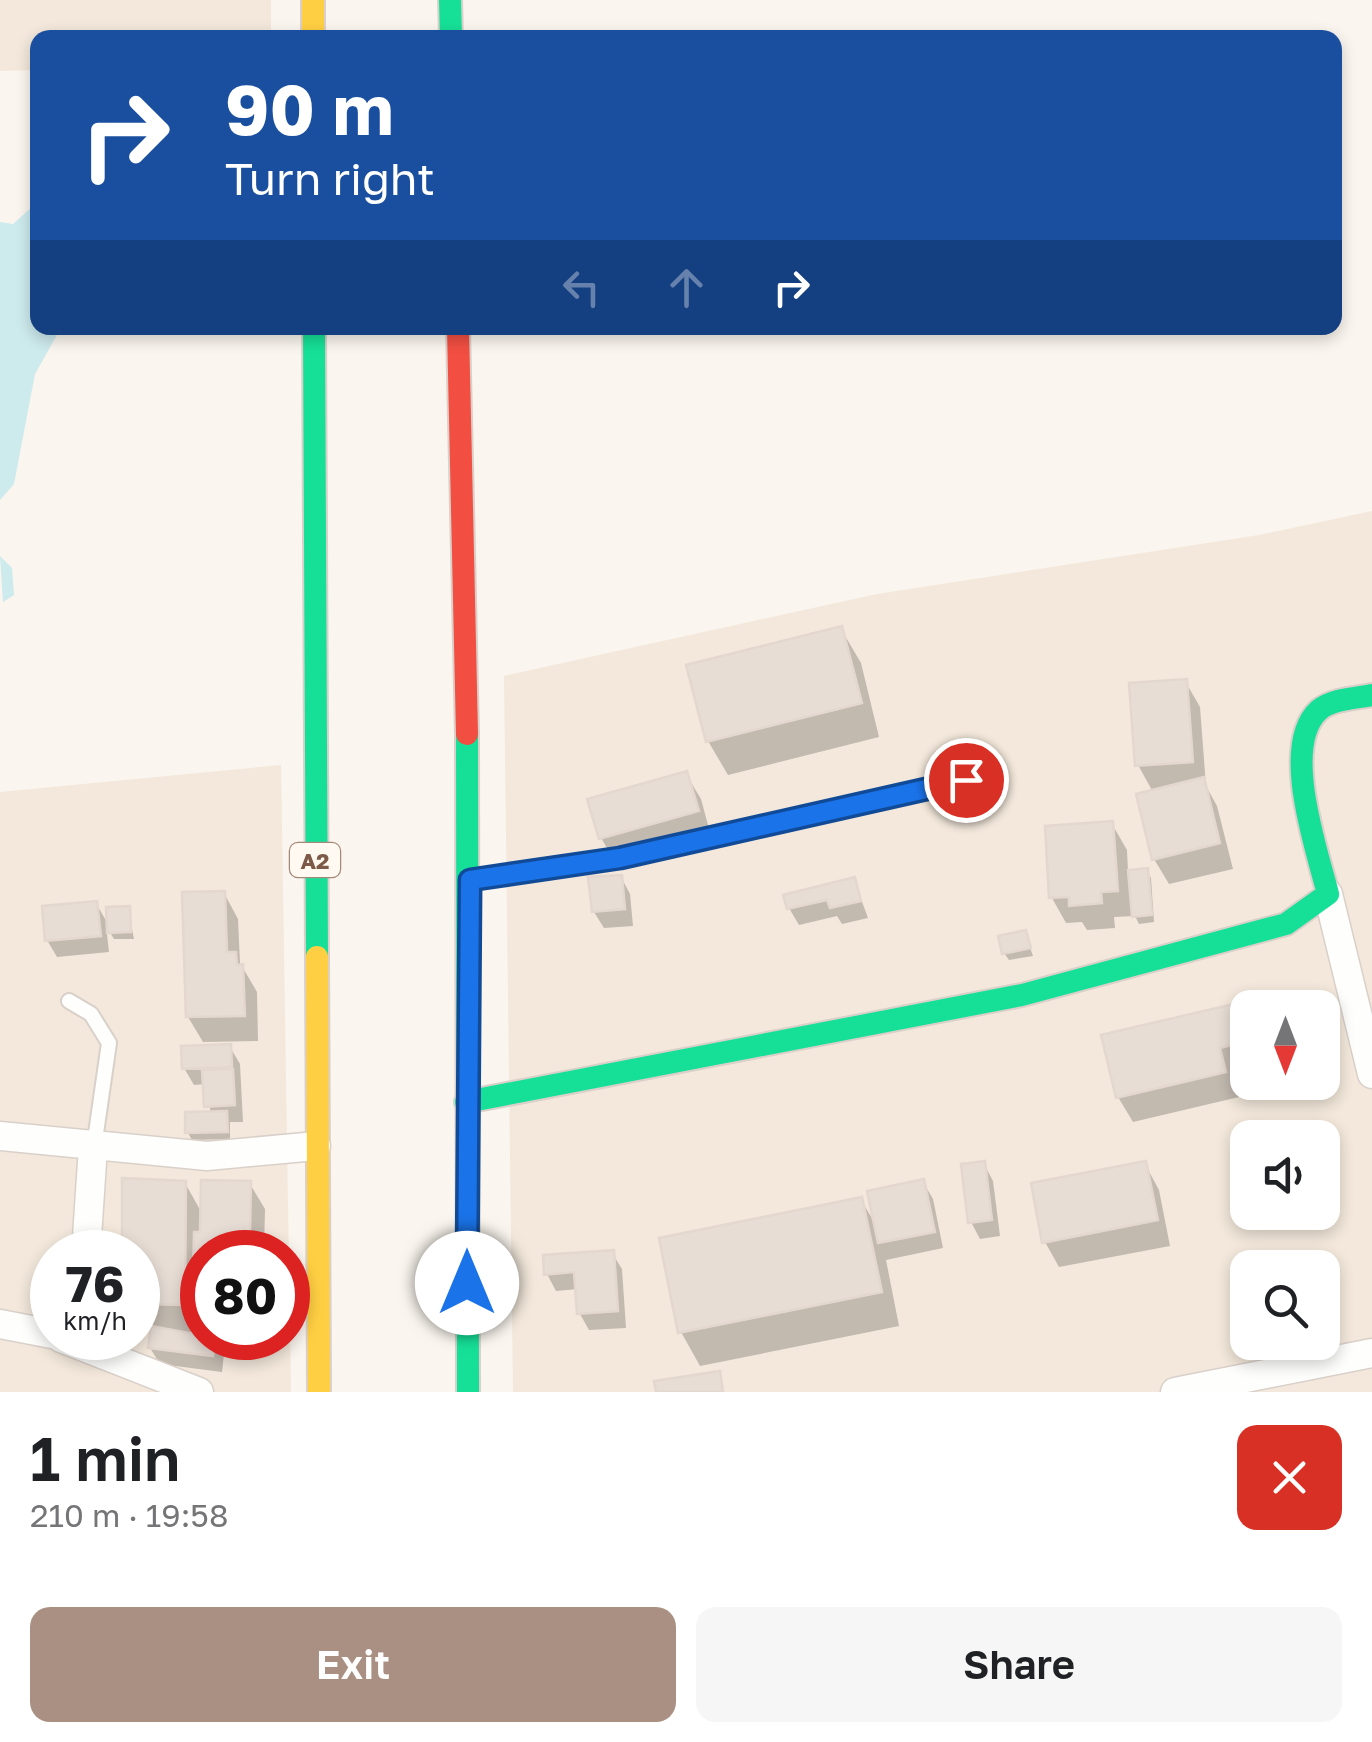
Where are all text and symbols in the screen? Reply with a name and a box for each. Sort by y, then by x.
text: 90 m [225,66,394,150]
icon: right [60,70,190,200]
text: Turn right [225,151,435,205]
icon: left [554,260,609,315]
icon: ahead [659,260,714,315]
icon: right [764,260,819,315]
pin [924,738,1009,823]
icon: arrive [939,753,994,808]
road number: A2 [290,843,340,877]
north arrow [1230,990,1340,1100]
map controls [1230,990,1340,1360]
button: sound [1230,1120,1340,1230]
speed limit sign: 80 [180,1230,310,1360]
position arrow [415,1231,519,1335]
button: search [1230,1250,1340,1360]
text: 76 [65,1253,124,1313]
text: km/h [63,1305,127,1336]
text: 1 min [30,1422,180,1494]
button: close [1237,1425,1342,1530]
text: 210 m · 19:58 [30,1496,228,1534]
button: Exit [30,1607,676,1722]
button: Share [696,1607,1342,1722]

